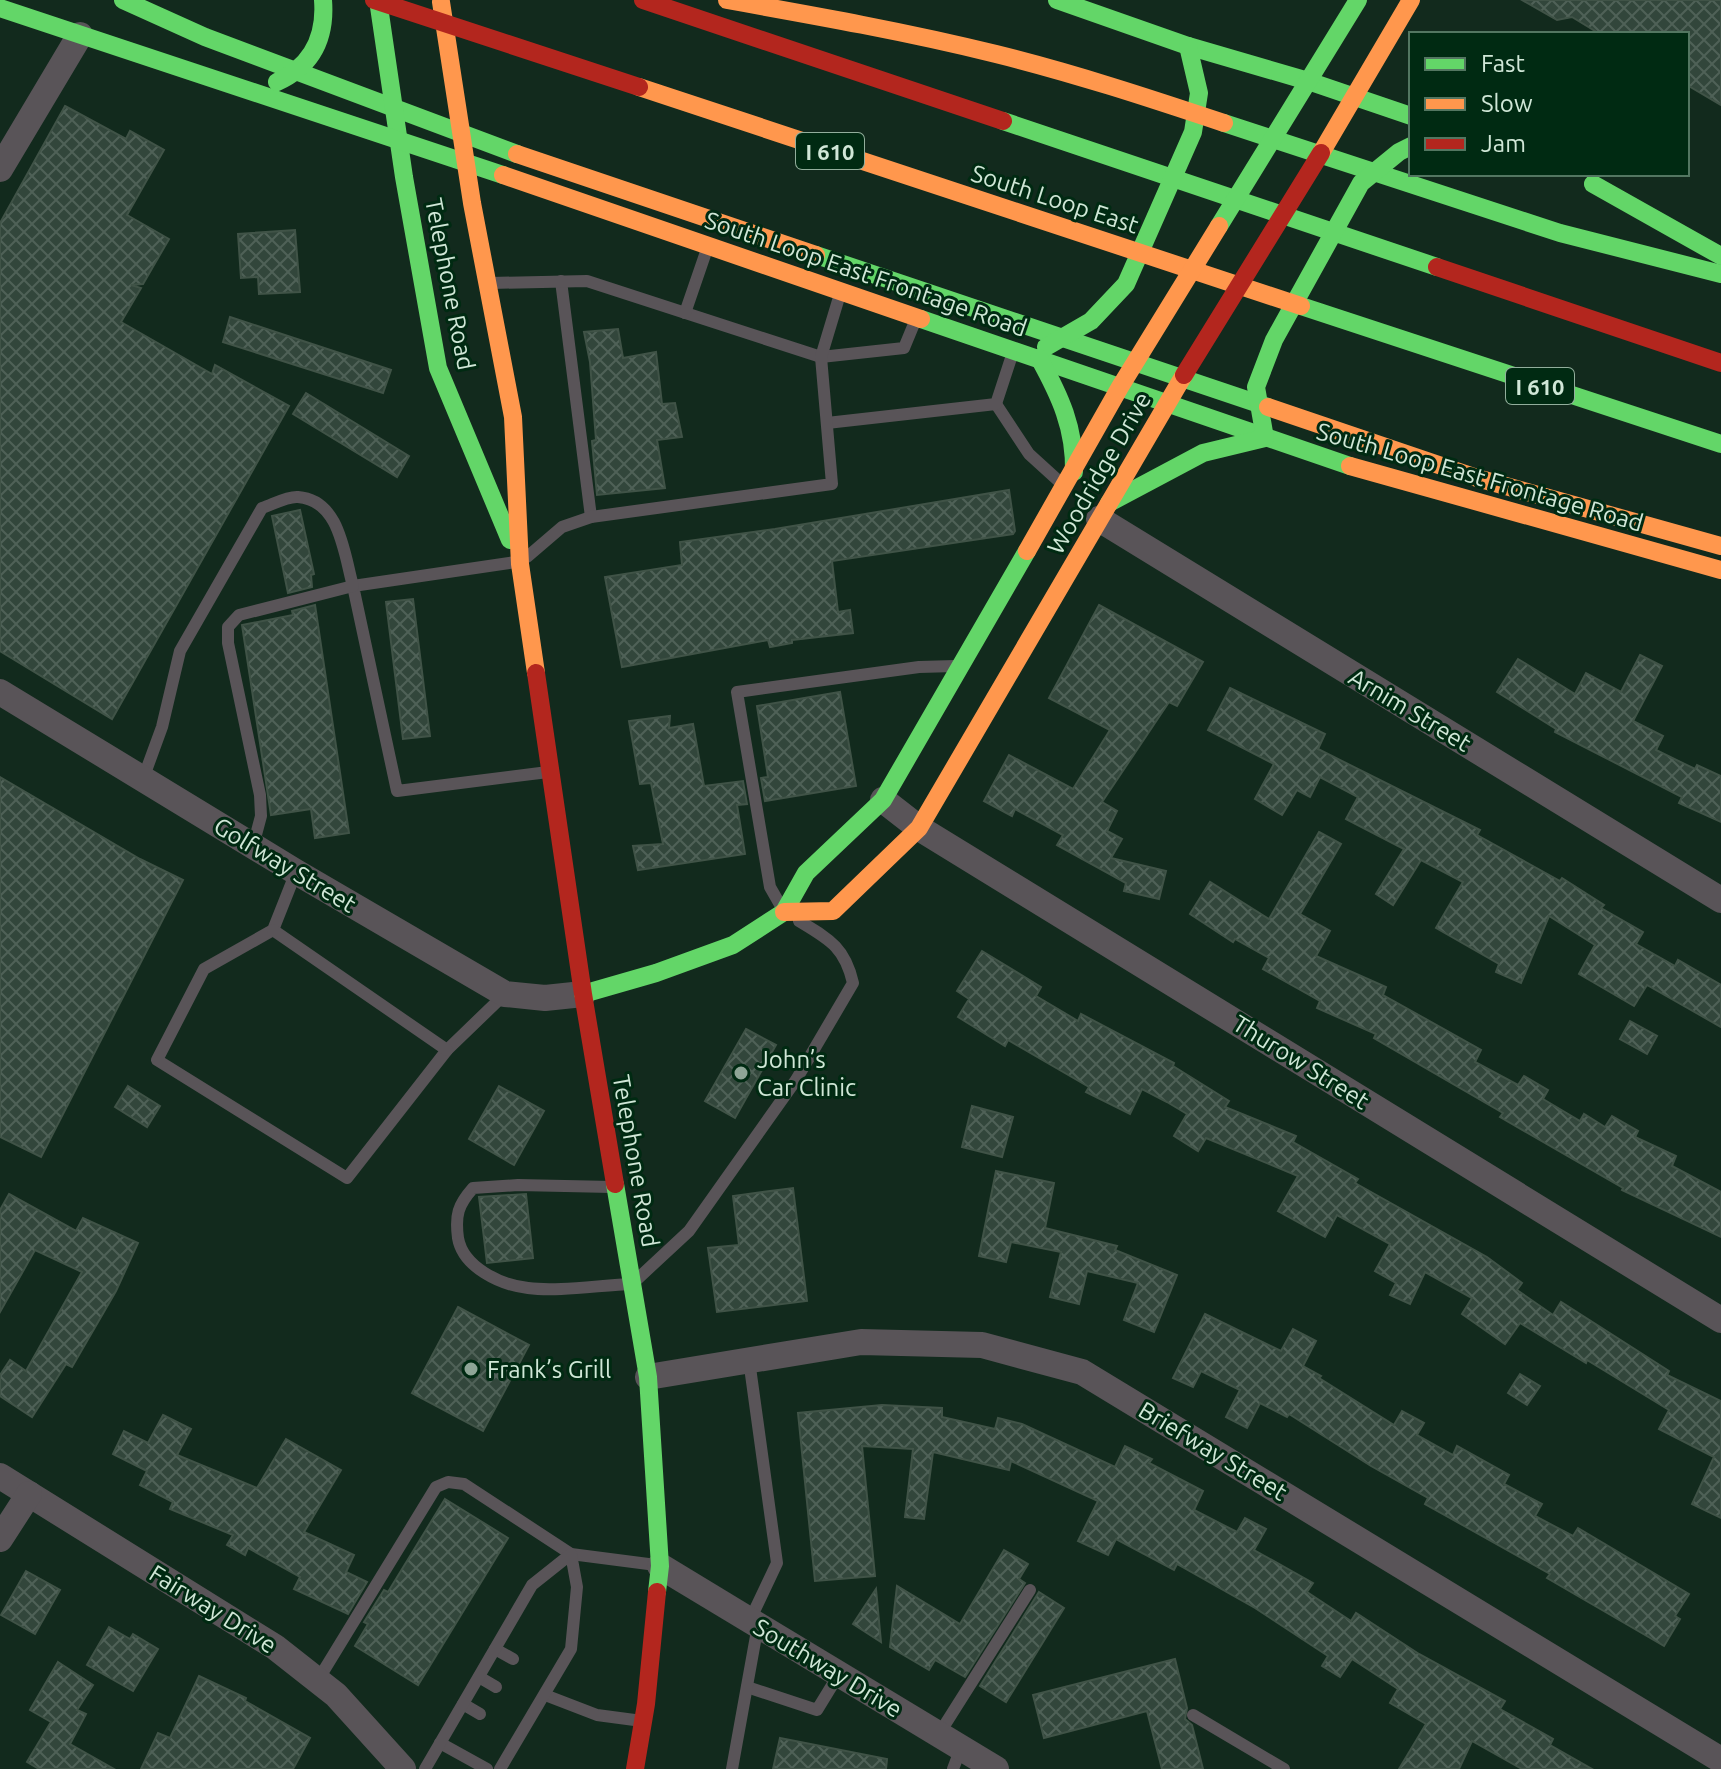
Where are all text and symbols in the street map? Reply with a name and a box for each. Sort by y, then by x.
legend [1409,32,1689,176]
text: Fast [1481,50,1525,77]
text: Slow [1481,90,1533,117]
text: Jam [1481,130,1526,157]
road number: I 610 [796,133,864,169]
street label: South Loop East [968,159,1143,239]
street label: Telephone Road [420,196,480,372]
street label: South Loop East Frontage Road [702,206,1030,342]
road number: I 610 [1506,368,1574,404]
street label: Woodridge Drive [1042,387,1156,559]
street label: South Loop East Frontage Road [1314,417,1646,537]
street label: Arnim Street [1344,663,1476,757]
street label: Golfway Street [209,812,361,918]
street label: Thurow Street [1228,1009,1374,1115]
place label: John’s Car Clinic [757,1046,856,1101]
marker: John’s Car Clinic [732,1064,750,1082]
street label: Telephone Road [608,1073,664,1249]
place label: Frank’s Grill [487,1356,611,1383]
marker: Frank’s Grill [462,1360,480,1378]
street label: Briefway Street [1134,1396,1292,1506]
street label: Fairway Drive [145,1559,281,1659]
street label: Southway Drive [749,1613,907,1723]

